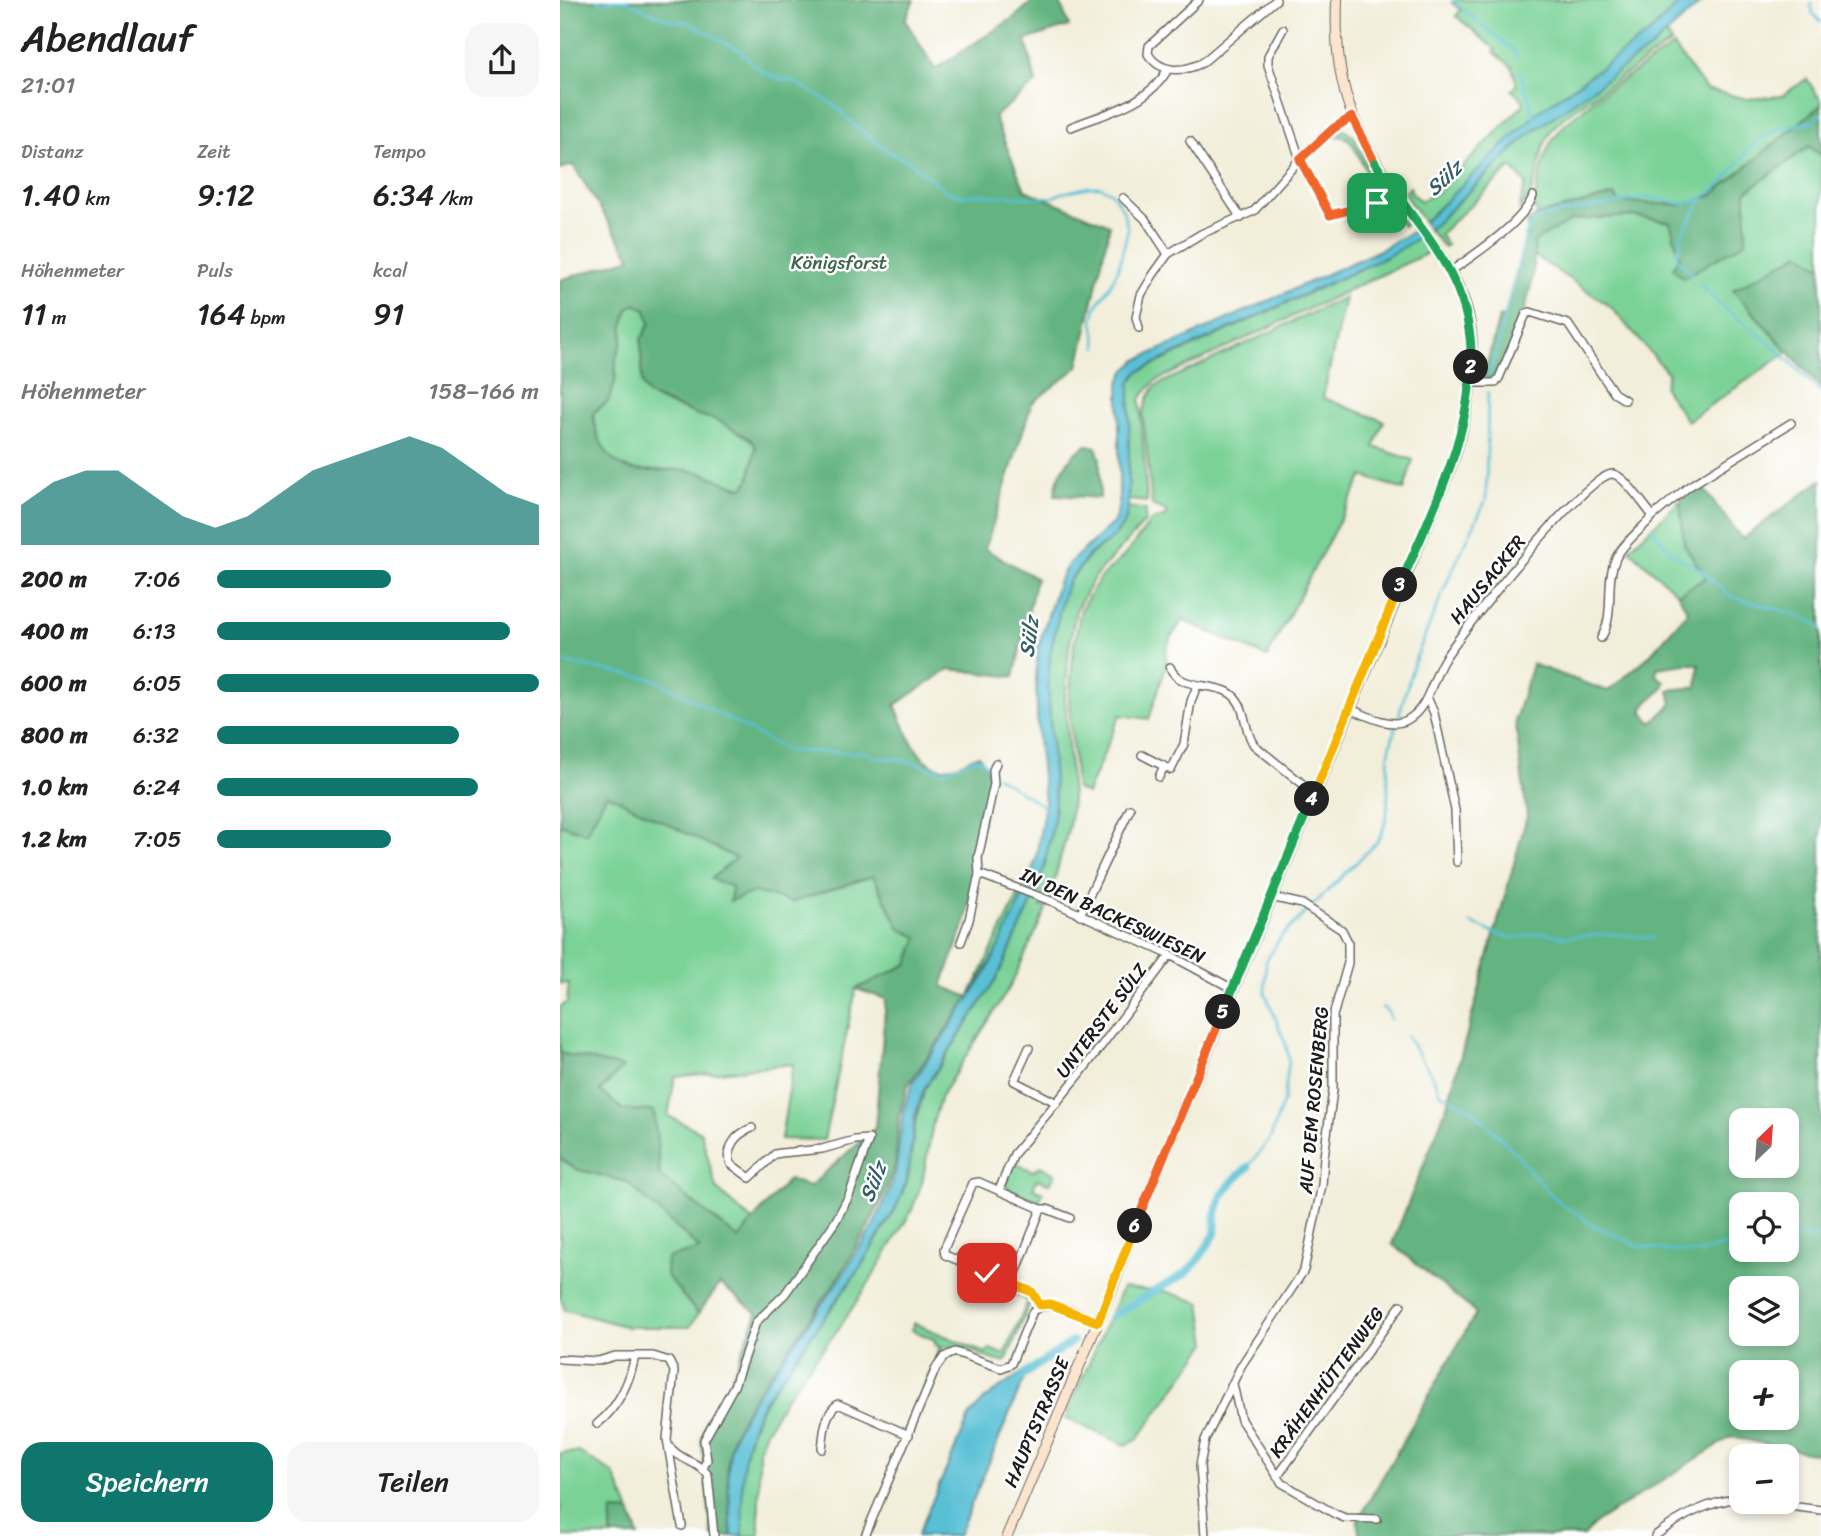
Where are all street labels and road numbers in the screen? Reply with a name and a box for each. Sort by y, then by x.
street label: HAUSACKER [1441,527,1534,632]
street label: IN DEN BACKESWIESEN [1014,858,1211,973]
street label: UNTERSTE SÜLZ [1047,955,1156,1085]
street label: AUF DEM ROSENBERG [1289,1005,1338,1196]
street label: KRÄHENHÜTTENWEG [1260,1300,1393,1465]
street label: HAUPTSTRASSE [994,1350,1079,1493]

